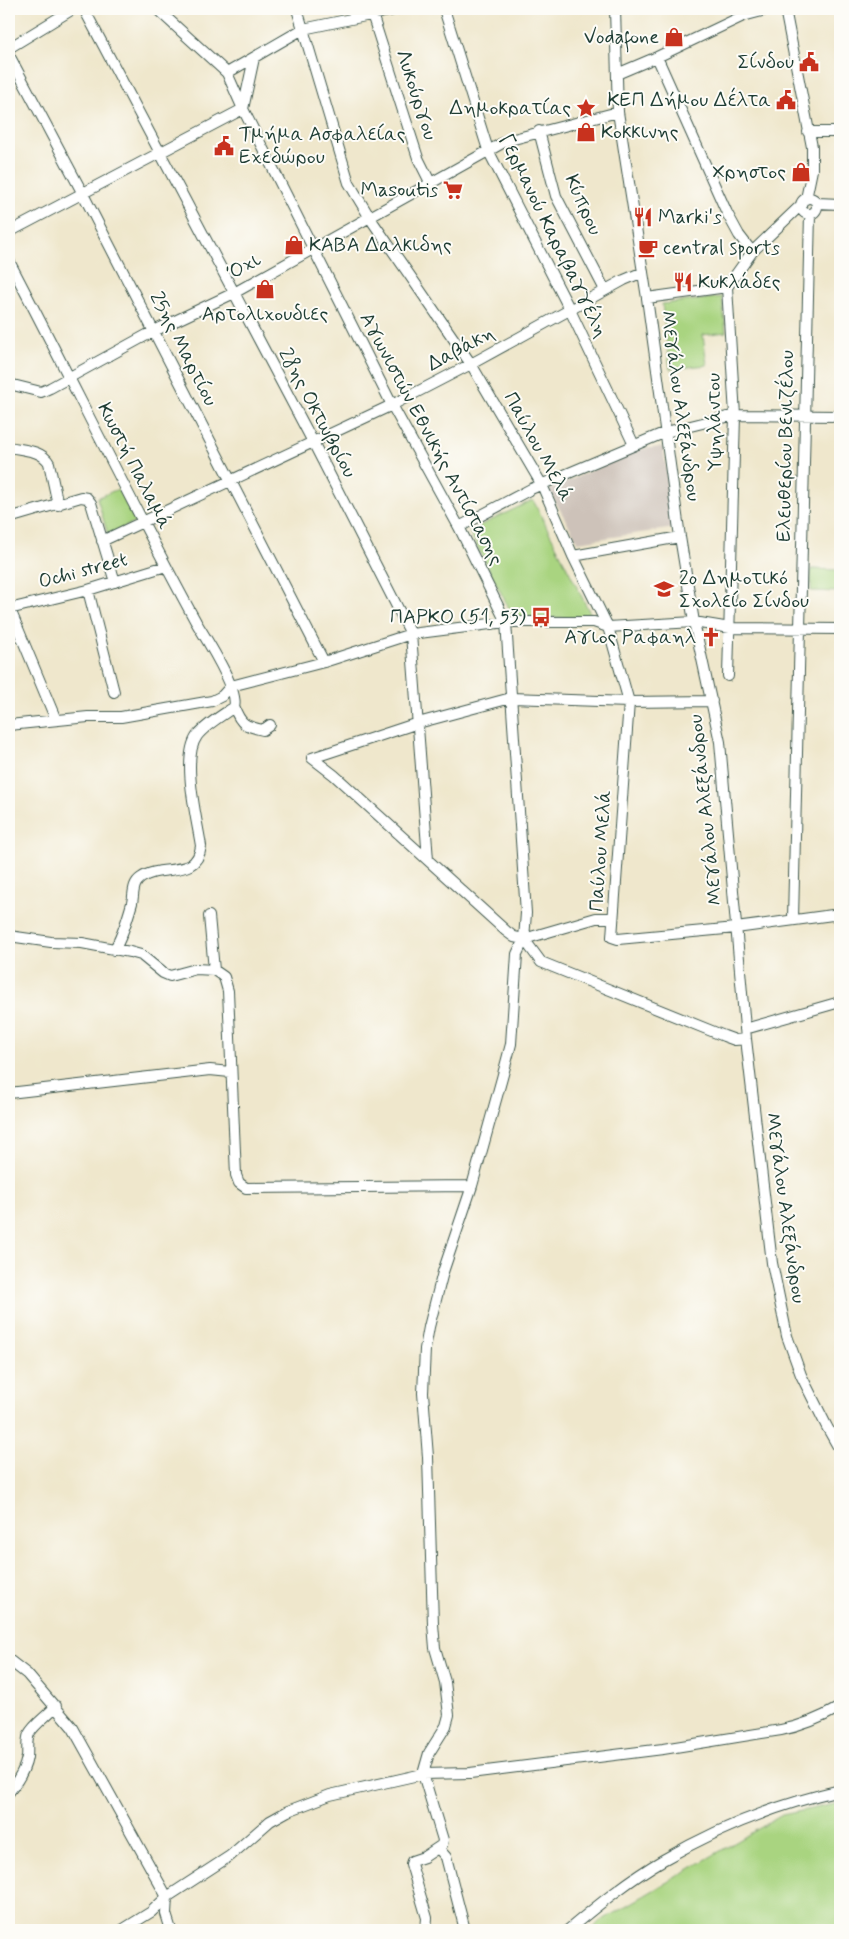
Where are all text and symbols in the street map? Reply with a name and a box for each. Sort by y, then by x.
place label: Vodafone [584,24,659,53]
shop icon: Vodafone [663,26,685,48]
street label: Λυκούργου [389,46,443,144]
place label: Σίνδου [737,49,794,76]
public building icon: Σίνδου [798,51,820,73]
place label: ΚΕΠ Δήμου Δέλτα [608,87,771,114]
public building icon: ΚΕΠ Δήμου Δέλτα [775,89,797,111]
place label: Δημοκρατίας [450,95,571,122]
place icon: Δημοκρατίας [575,97,597,119]
place label: Κοκκινης [601,119,679,146]
place label: Τμήμα Ασφαλείας Εχεδώρου [239,121,406,171]
shop icon: Κοκκινης [575,121,597,143]
street label: Γερμανού Καραβαγγέλη [492,130,614,342]
public building icon: Τμήμα Ασφαλείας Εχεδώρου [213,135,235,157]
place label: Χρηστος [712,159,786,186]
shop icon: Χρηστος [790,161,812,183]
street label: Κύπρου [558,170,608,240]
place label: Masoutis [360,177,438,204]
supermarket icon: Masoutis [442,179,464,201]
place label: Marki's [658,204,722,231]
restaurant icon: Marki's [632,206,654,228]
place label: ΚΑΒΑ Δαλκιδης [309,232,452,259]
shop icon: ΚΑΒΑ Δαλκιδης [283,234,305,256]
place label: central sports [663,235,780,262]
cafe icon: central sports [637,237,659,259]
street label: Όχι [222,247,266,287]
place label: Κυκλάδες [698,269,781,296]
restaurant icon: Κυκλάδες [672,271,694,293]
shop icon: Αρτολιχουδιες [254,278,276,300]
street label: 25ης Μαρτίου [143,287,223,411]
place label: Αρτολιχουδιες [202,301,328,328]
street label: Αγωνιστών Εθνικής Αντίστασης [353,308,509,570]
street label: Μεγάλου Αλεξάνδρου [653,309,707,503]
street label: Δαβάκη [423,320,499,378]
street label: 28ης Οκτωβρίου [271,343,363,483]
street label: Ελευθερίου Βενιζέλου [771,350,801,542]
street label: Υψηλάντου [701,373,729,471]
street label: Παύλου Μελά [497,387,579,507]
street label: Κωστή Παλαμά [90,398,178,534]
street label: Ochi street [36,546,130,596]
place label: 2o Δημοτικό Σχολείο Σίνδου [679,565,809,615]
school or university icon: 2o Δημοτικό Σχολείο Σίνδου [653,578,675,600]
place label: ΠΑΡΚΟ (51, 53) [390,604,526,631]
bus stop icon: ΠΑΡΚΟ (51, 53) [530,606,552,628]
place label: Αγιος Ραφαηλ [564,624,696,651]
church icon: Αγιος Ραφαηλ [700,626,722,648]
street label: Μεγάλου Αλεξάνδρου [683,713,729,907]
street label: Παύλου Μελά [583,789,619,913]
street label: Μεγάλου Αλεξάνδρου [758,1111,812,1305]

